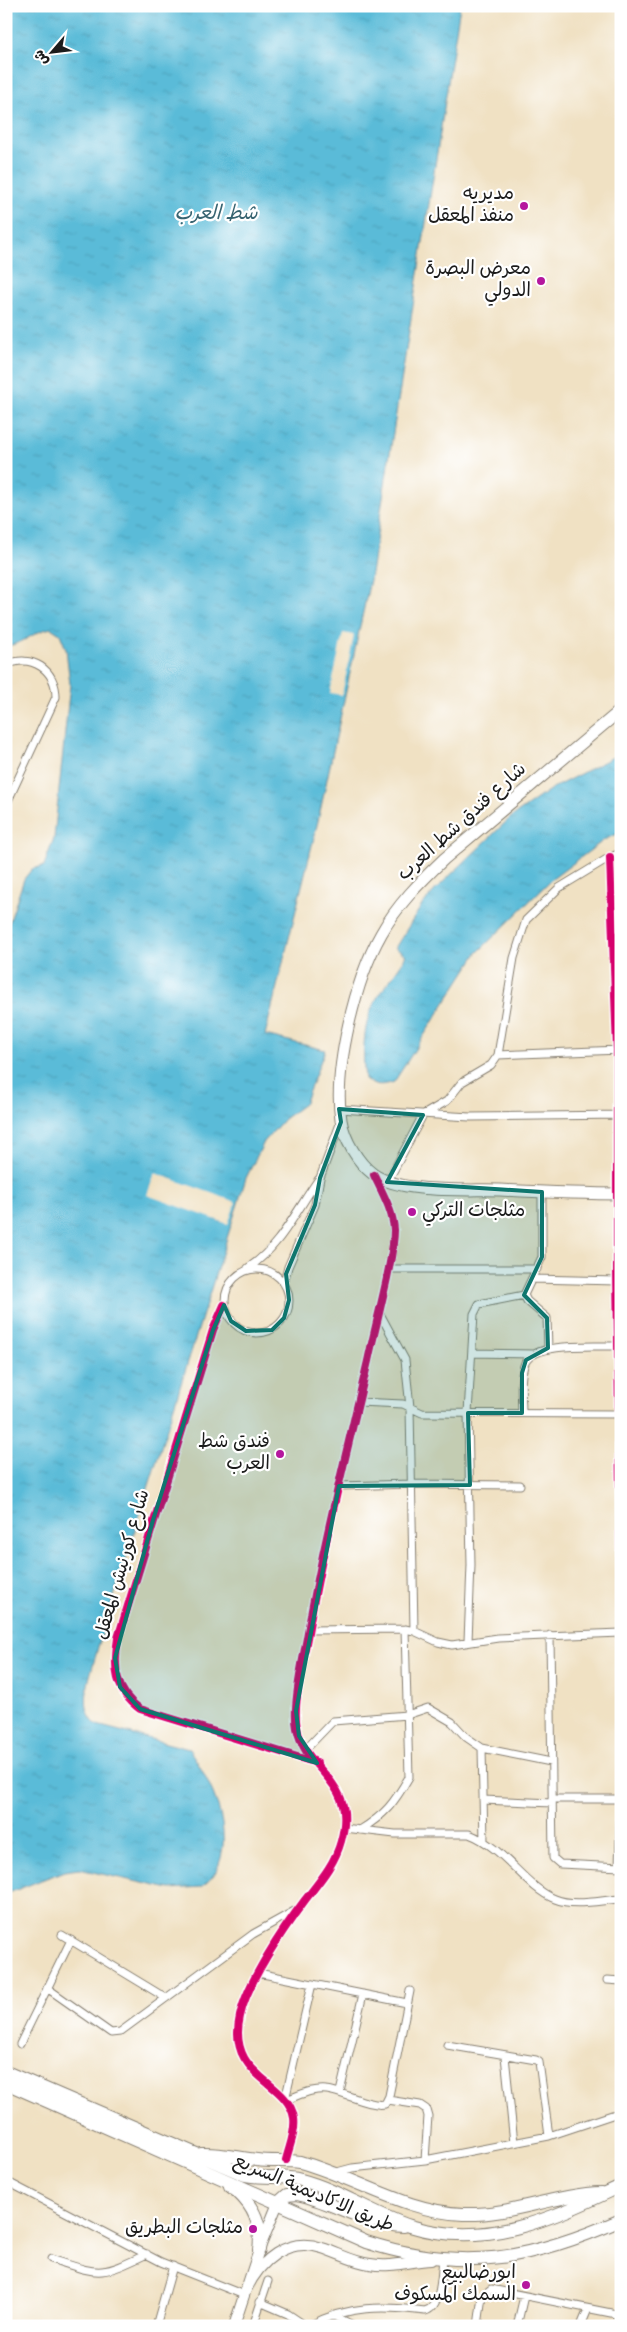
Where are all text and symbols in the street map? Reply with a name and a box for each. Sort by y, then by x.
north arrow [28,28,78,78]
text: ش [32,46,54,68]
place label: مديريه منفذ المعقل [428,184,514,229]
marker: مديريه منفذ المعقل [518,200,530,212]
water label: شط العرب [175,203,258,227]
place label: معرض البصرة الدولي [425,259,531,306]
marker: معرض البصرة الدولي [535,275,547,287]
street label: شارع فندق شط العرب [394,759,532,887]
place label: مثلجات التركي [422,1201,525,1226]
marker: مثلجات التركي [406,1206,418,1218]
place label: فندق شط العرب [198,1432,270,1477]
marker: فندق شط العرب [274,1448,286,1460]
street label: شارع كورنيش المعقل [92,1487,156,1643]
street label: طريق الاكاديمية السريع [229,2151,397,2239]
place label: مثلجات البطريق [125,2218,243,2241]
marker: مثلجات البطريق [247,2223,259,2235]
place label: ابورضالبيع السمك المسكوف [394,2263,516,2308]
marker: ابورضالبيع السمك المسكوف [520,2279,532,2291]

